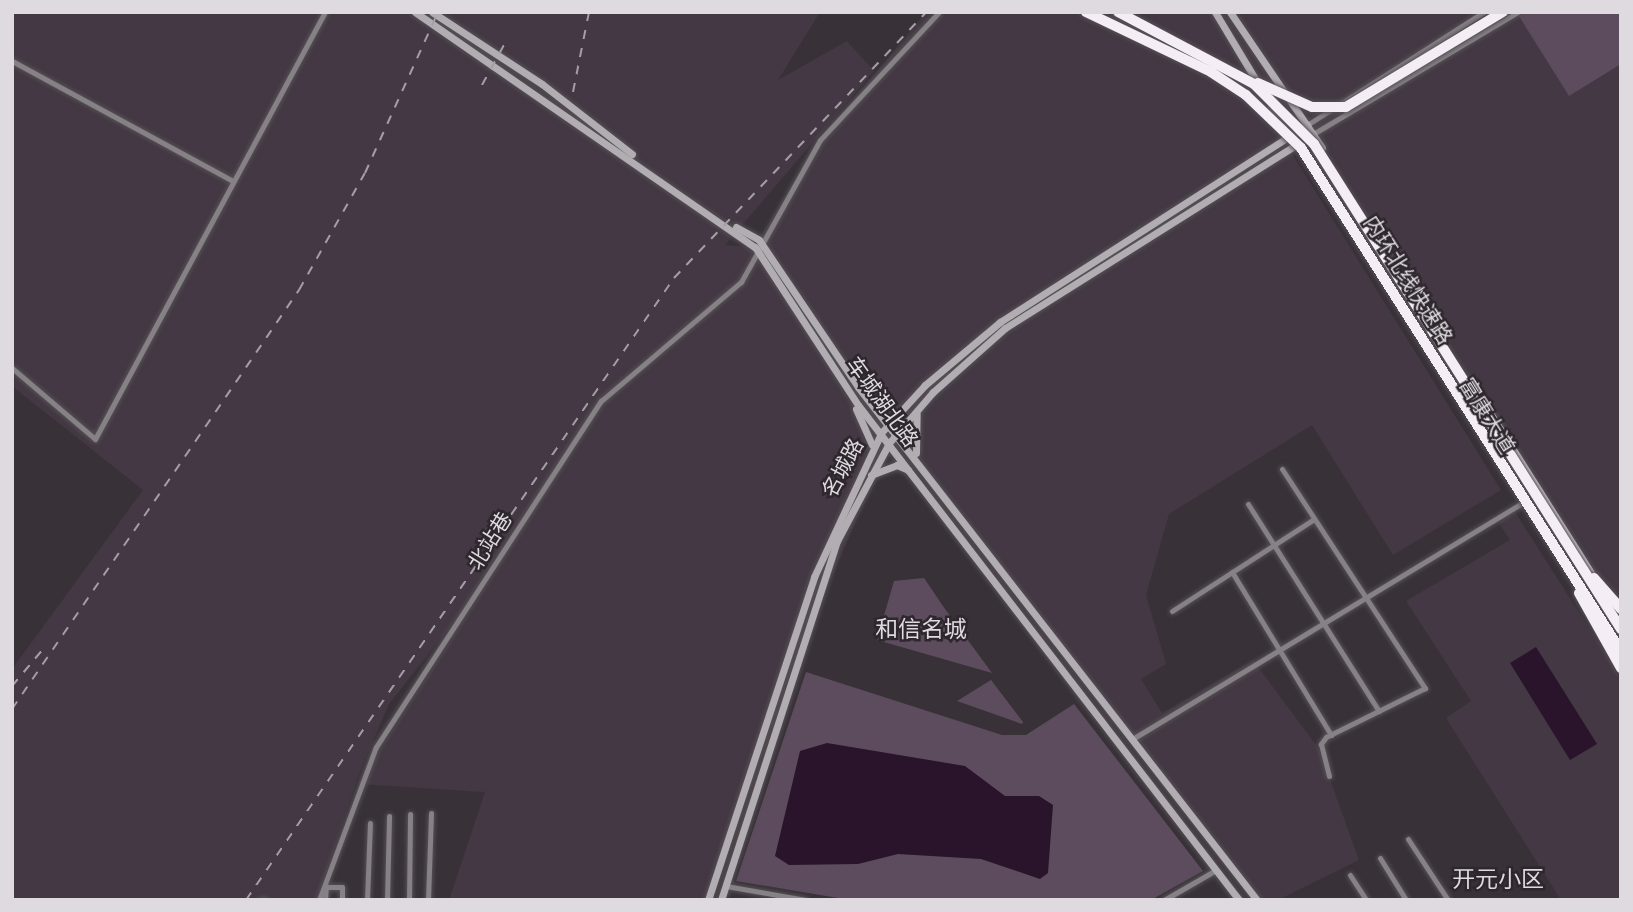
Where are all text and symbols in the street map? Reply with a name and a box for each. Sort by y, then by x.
street label: 内环北线快速路 [1358,211,1458,349]
street label: 车城湖北路 [841,352,923,452]
street label: 富康大道 [1454,374,1520,458]
street label: 名城路 [817,434,869,502]
street label: 北站巷 [463,508,517,574]
district label: 和信名城 [875,615,967,643]
district label: 开元小区 [1452,865,1544,893]

